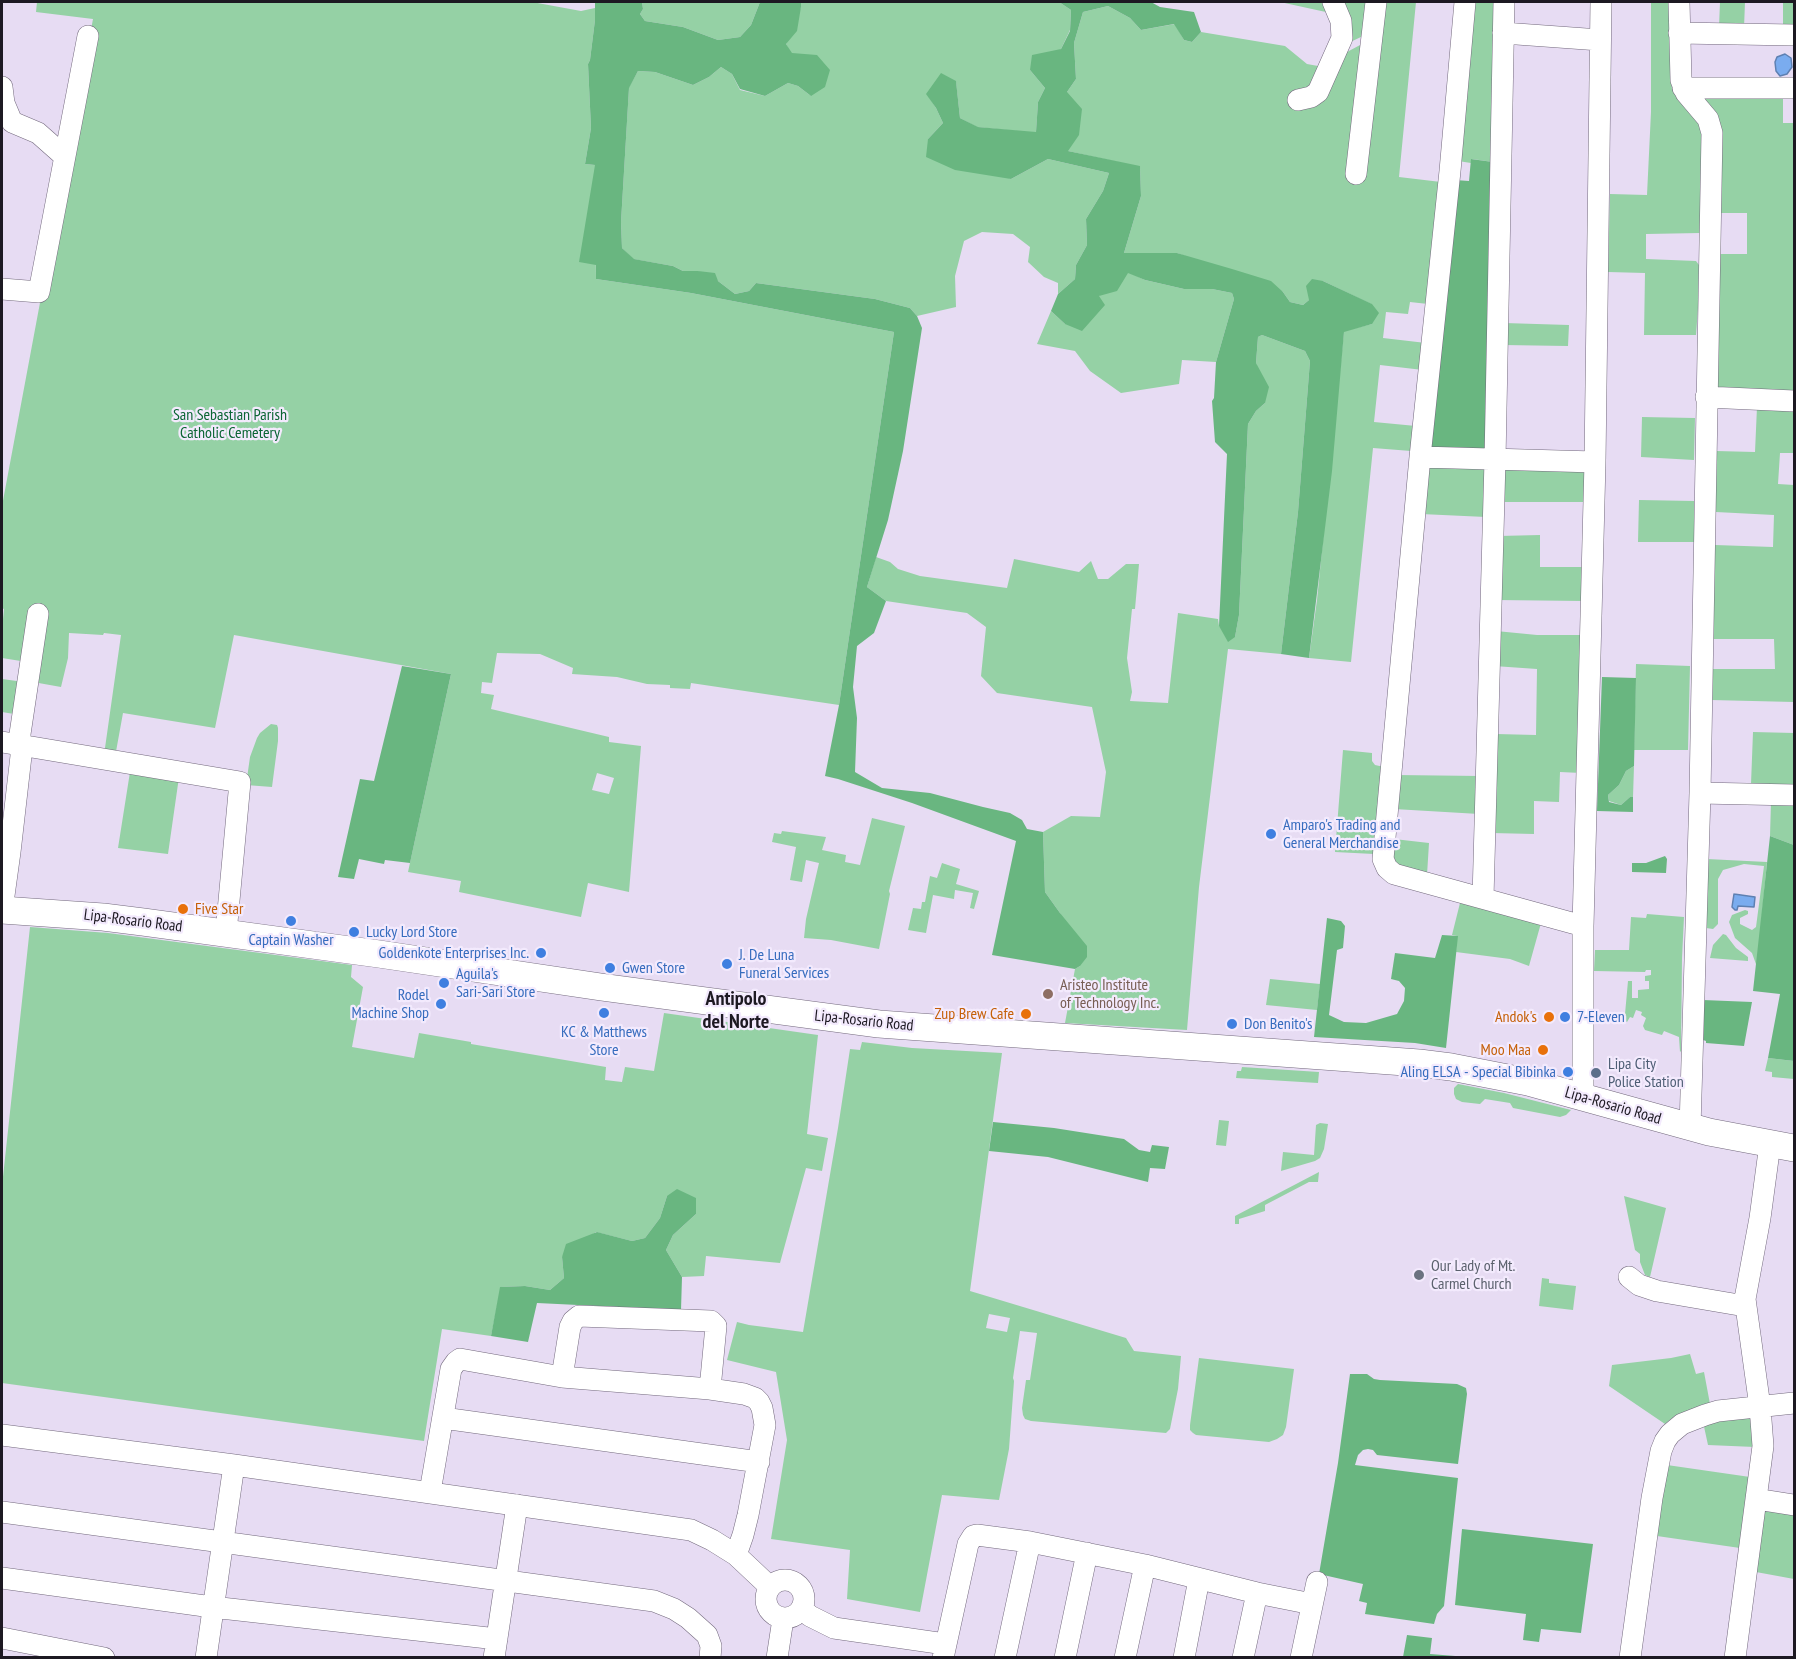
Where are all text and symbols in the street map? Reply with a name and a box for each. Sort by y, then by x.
park label: San Sebastian Parish Catholic Cemetery [173,405,287,443]
place label: Amparo's Trading and General Merchandise [1283,815,1400,853]
marker: Amparo's Trading and General Merchandise [1264,827,1278,841]
place label: Five Star [195,899,243,919]
marker: Five Star [176,902,190,916]
street label: Lipa-Rosario Road [83,905,183,937]
marker: Captain Washer [284,914,298,928]
place label: Lucky Lord Store [366,922,457,942]
marker: Lucky Lord Store [347,925,361,939]
place label: Captain Washer [248,930,334,950]
place label: Goldenkote Enterprises Inc. [379,943,529,963]
place label: J. De Luna Funeral Services [739,945,829,983]
marker: Goldenkote Enterprises Inc. [534,946,548,960]
marker: J. De Luna Funeral Services [720,957,734,971]
place label: Gwen Store [622,958,685,978]
marker: Gwen Store [603,961,617,975]
place label: Aguila's Sari-Sari Store [456,964,535,1002]
place label: Aristeo Institute of Technology Inc. [1060,975,1159,1013]
marker: Aguila's Sari-Sari Store [437,976,451,990]
place label: Rodel Machine Shop [351,985,429,1023]
district label: Antipolo del Norte [703,987,769,1034]
marker: Aristeo Institute of Technology Inc. [1041,987,1055,1001]
marker: Rodel Machine Shop [434,997,448,1011]
place label: Zup Brew Cafe [935,1004,1014,1024]
marker: KC & Matthews Store [597,1006,611,1020]
street label: Lipa-Rosario Road [814,1006,914,1036]
marker: Zup Brew Cafe [1019,1007,1033,1021]
place label: Andok's [1495,1007,1537,1027]
place label: 7-Eleven [1577,1007,1625,1027]
marker: Andok's [1542,1010,1556,1024]
marker: 7-Eleven [1558,1010,1572,1024]
place label: Don Benito's [1244,1014,1312,1034]
marker: Don Benito's [1225,1017,1239,1031]
place label: KC & Matthews Store [561,1022,647,1060]
place label: Moo Maa [1481,1040,1531,1060]
marker: Moo Maa [1536,1043,1550,1057]
place label: Lipa City Police Station [1608,1054,1684,1092]
place label: Aling ELSA - Special Bibinka [1401,1062,1556,1082]
marker: Aling ELSA - Special Bibinka [1561,1065,1575,1079]
marker: Lipa City Police Station [1589,1066,1603,1080]
street label: Lipa-Rosario Road [1563,1083,1663,1129]
place label: Our Lady of Mt. Carmel Church [1431,1256,1515,1294]
marker: Our Lady of Mt. Carmel Church [1412,1268,1426,1282]

